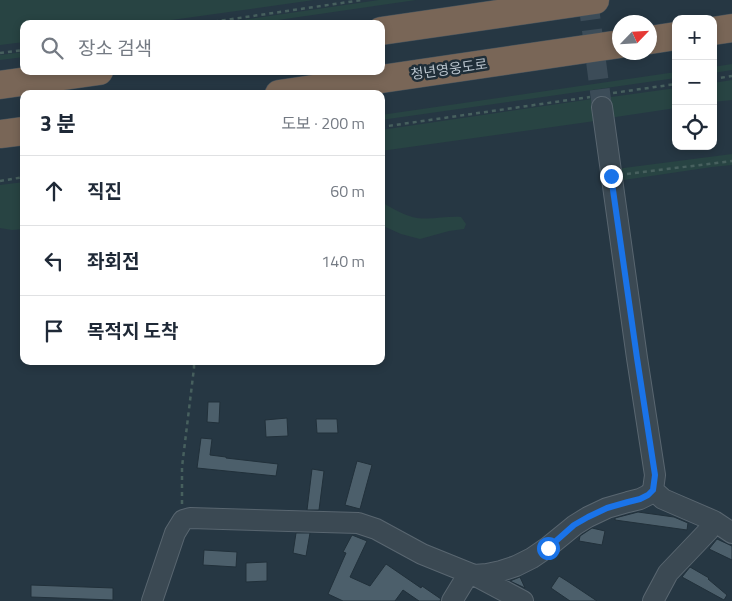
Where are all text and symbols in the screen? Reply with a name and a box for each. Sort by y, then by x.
north arrow [612,15,657,60]
map controls [672,15,717,150]
button: + [672,15,717,60]
search box [20,20,385,75]
text: 장소 검색 [78,33,152,62]
icon: search [38,34,66,62]
street label: 청년영웅도로 [409,53,489,84]
button: − [672,60,717,105]
button: locate [672,105,717,150]
text: 3 분 [40,107,76,139]
text: 도보 · 200 m [281,111,365,135]
route end [600,165,623,188]
text: 직진 [87,176,122,205]
icon: ahead [40,177,68,205]
text: 60 m [330,179,365,203]
text: 좌회전 [87,246,139,275]
icon: left [40,247,68,275]
text: 140 m [321,249,365,273]
text: 목적지 도착 [87,316,179,345]
icon: arrive [40,317,68,345]
route start [537,537,560,560]

